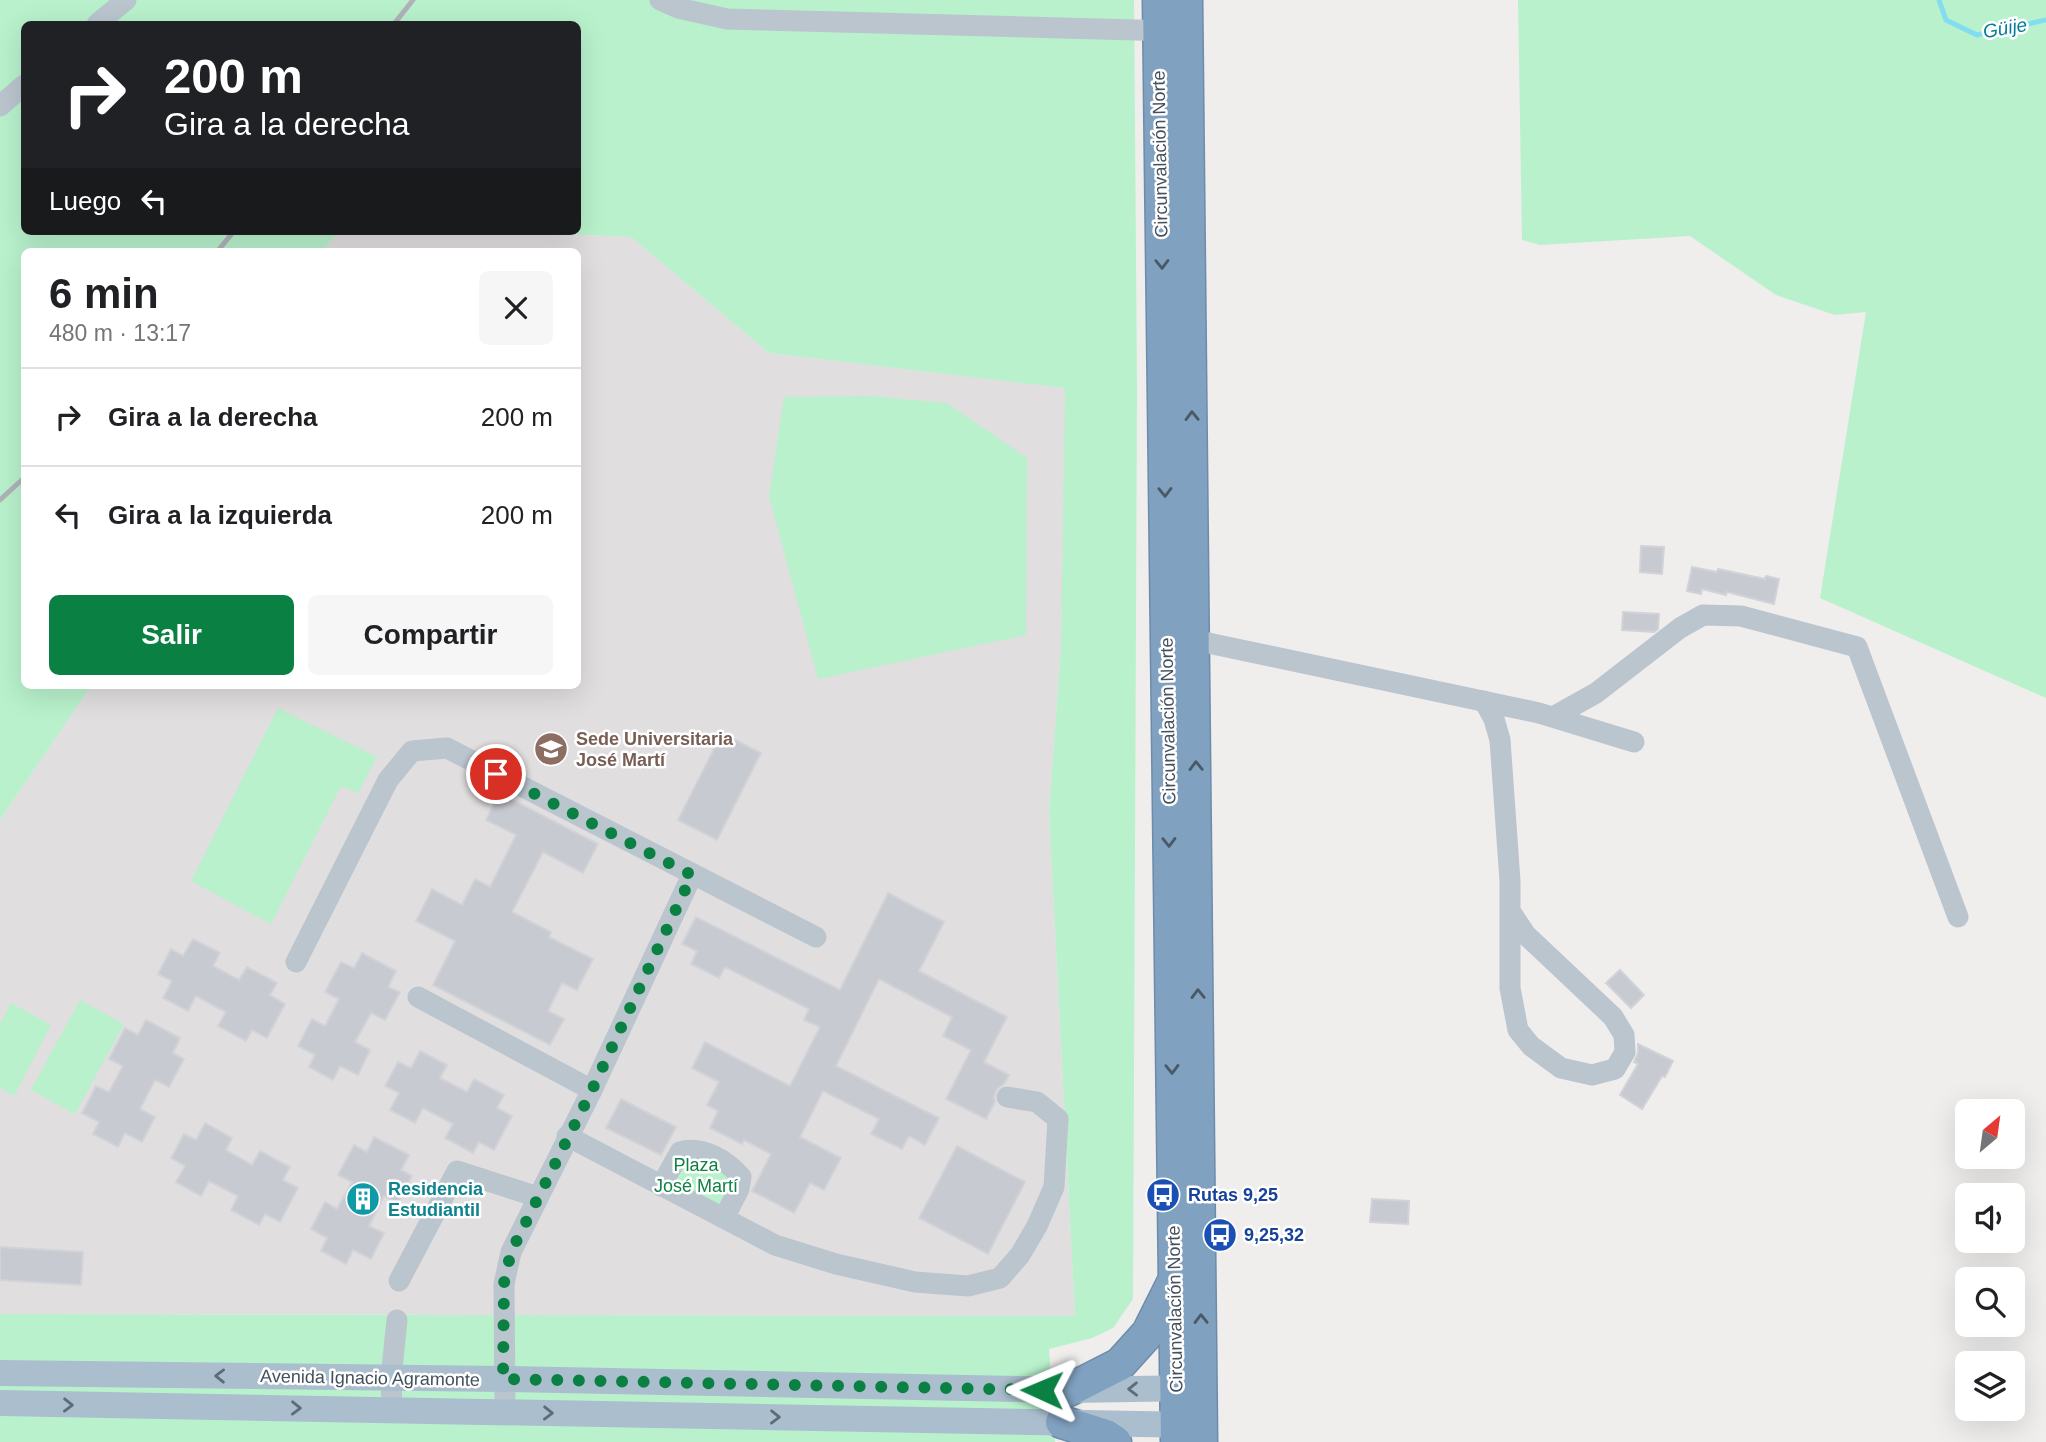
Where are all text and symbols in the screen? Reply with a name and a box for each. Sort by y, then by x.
water label: Güije [1981,14,2029,42]
icon: right [49,49,140,140]
text: 200 m [164,49,303,103]
street label: Circunvalación Norte [1149,70,1171,238]
text: Gira a la derecha [164,106,409,142]
icon: left [135,182,173,220]
text: Luego [49,186,121,216]
one-way arrow [1154,259,1170,270]
text: 6 min [49,270,159,317]
button: close [479,271,553,345]
text: 480 m · 13:17 [49,320,191,346]
icon: right [49,398,87,436]
text: Gira a la derecha [108,402,318,432]
text: 200 m [481,402,553,432]
one-way arrow [1184,410,1200,421]
one-way arrow [1157,487,1173,497]
icon: left [49,496,87,534]
text: Gira a la izquierda [108,500,332,530]
text: 200 m [481,500,553,530]
button: Salir [49,595,294,675]
button: Compartir [308,595,553,675]
street label: Circunvalación Norte [1157,637,1179,805]
place label: Sede Universitaria José Martí [576,729,734,770]
school or university icon: Sede Universitaria José Martí [532,730,570,768]
pin [466,744,526,804]
icon: arrive [477,755,515,793]
one-way arrow [1188,760,1203,771]
one-way arrow [1161,837,1177,847]
one-way arrow [1190,988,1206,998]
one-way arrow [1164,1064,1180,1075]
north arrow [1955,1099,2025,1169]
map controls [1955,1099,2025,1421]
park label: Plaza José Martí [654,1155,738,1196]
bus stop icon: Rutas 9,25 [1144,1176,1182,1214]
place label: Residencia Estudiantil [388,1179,484,1220]
building icon: Residencia Estudiantil [344,1180,382,1218]
button: sound [1955,1183,2025,1253]
place label: Rutas 9,25 [1188,1185,1278,1205]
bus stop icon: 9,25,32 [1201,1216,1239,1254]
street label: Circunvalación Norte [1164,1225,1186,1393]
place label: 9,25,32 [1244,1225,1304,1245]
button: search [1955,1267,2025,1337]
one-way arrow [1193,1313,1209,1324]
button: layers [1955,1351,2025,1421]
position arrow [1005,1353,1079,1427]
street label: Avenida Ignacio Agramonte [260,1366,480,1390]
one-way arrow [214,1368,225,1384]
one-way arrow [1128,1381,1138,1397]
one-way arrow [63,1397,74,1412]
one-way arrow [290,1401,301,1416]
one-way arrow [542,1405,553,1420]
one-way arrow [770,1409,781,1424]

